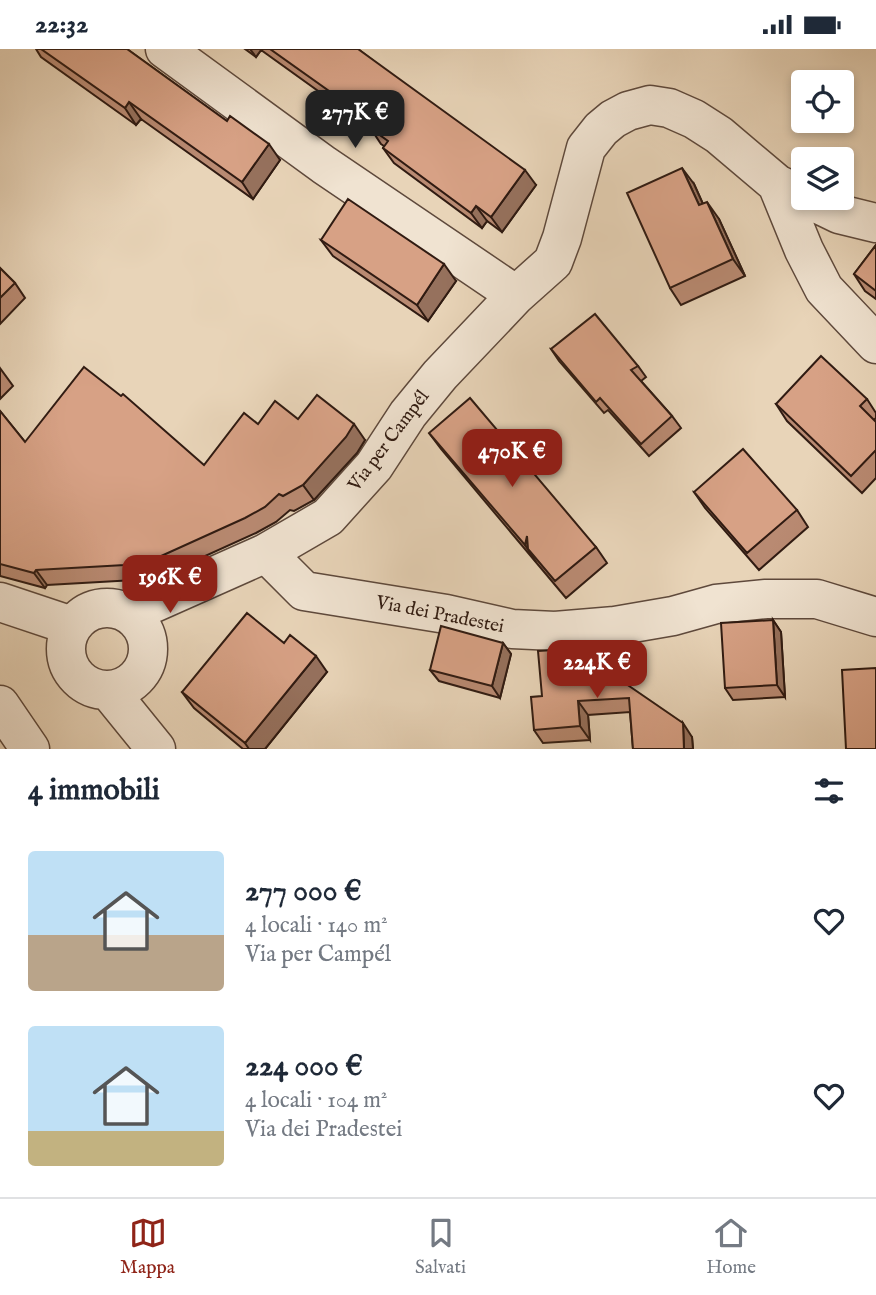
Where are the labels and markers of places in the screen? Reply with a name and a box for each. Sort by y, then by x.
pin: 277K € [298,91,412,150]
pin: 470K € [455,429,569,489]
pin: 196K € [113,555,227,615]
pin: 224K € [540,641,654,700]

